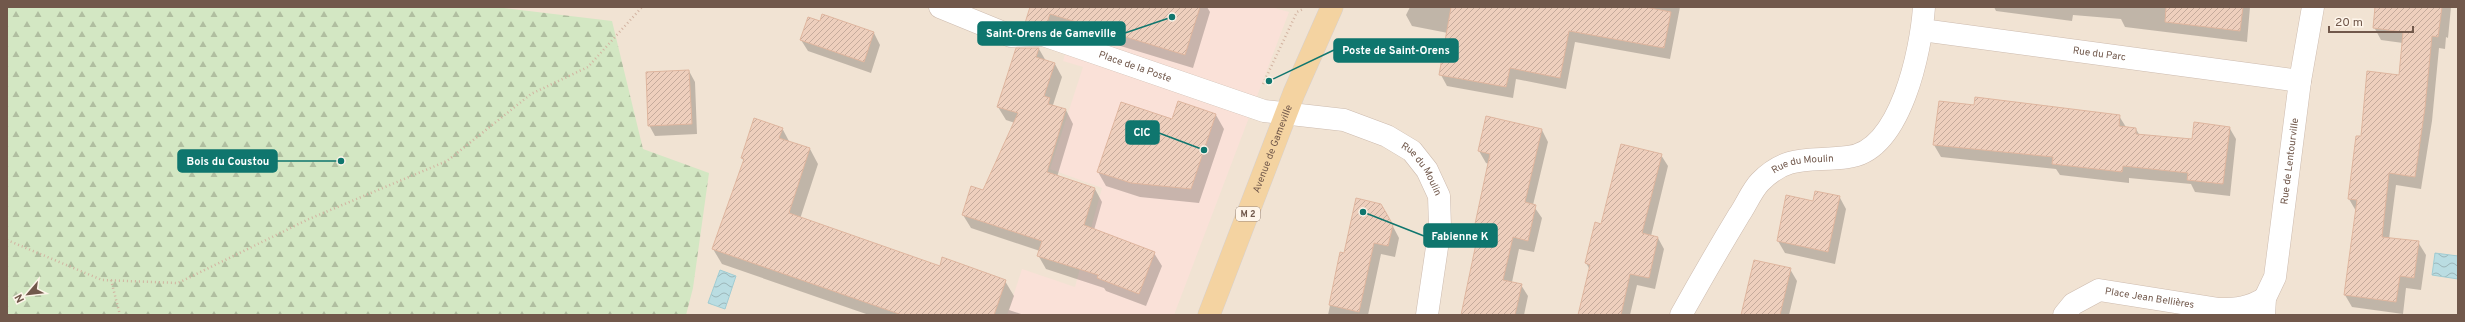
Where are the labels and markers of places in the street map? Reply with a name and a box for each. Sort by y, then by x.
callout: Saint-Orens de Gameville [978,22,1125,45]
callout: Poste de Saint-Orens [1334,39,1458,62]
callout: CIC [1126,121,1159,144]
callout: Bois du Coustou [178,150,277,172]
callout: Fabienne K [1424,224,1497,247]

